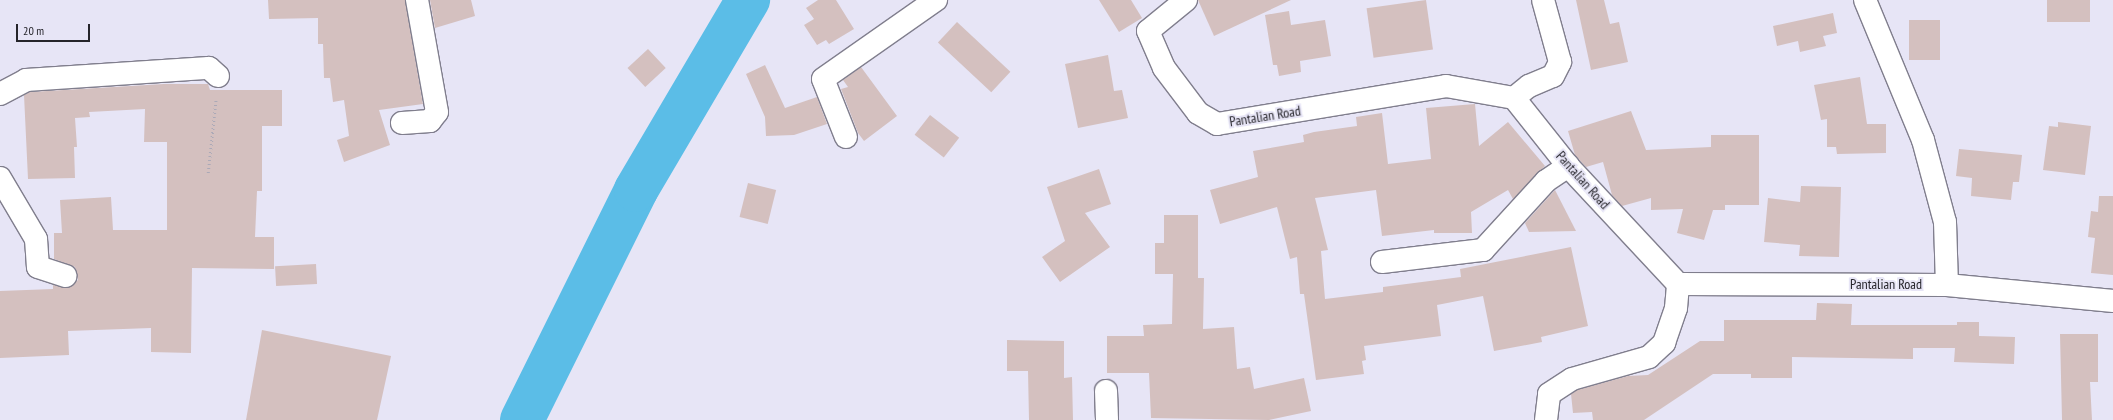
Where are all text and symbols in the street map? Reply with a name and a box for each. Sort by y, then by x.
scale bar [18,16,92,42]
text: 20 m [23,23,44,38]
street label: Pantalian Road [1228,102,1302,130]
street label: Pantalian Road [1553,148,1613,212]
street label: Pantalian Road [1850,276,1922,292]

